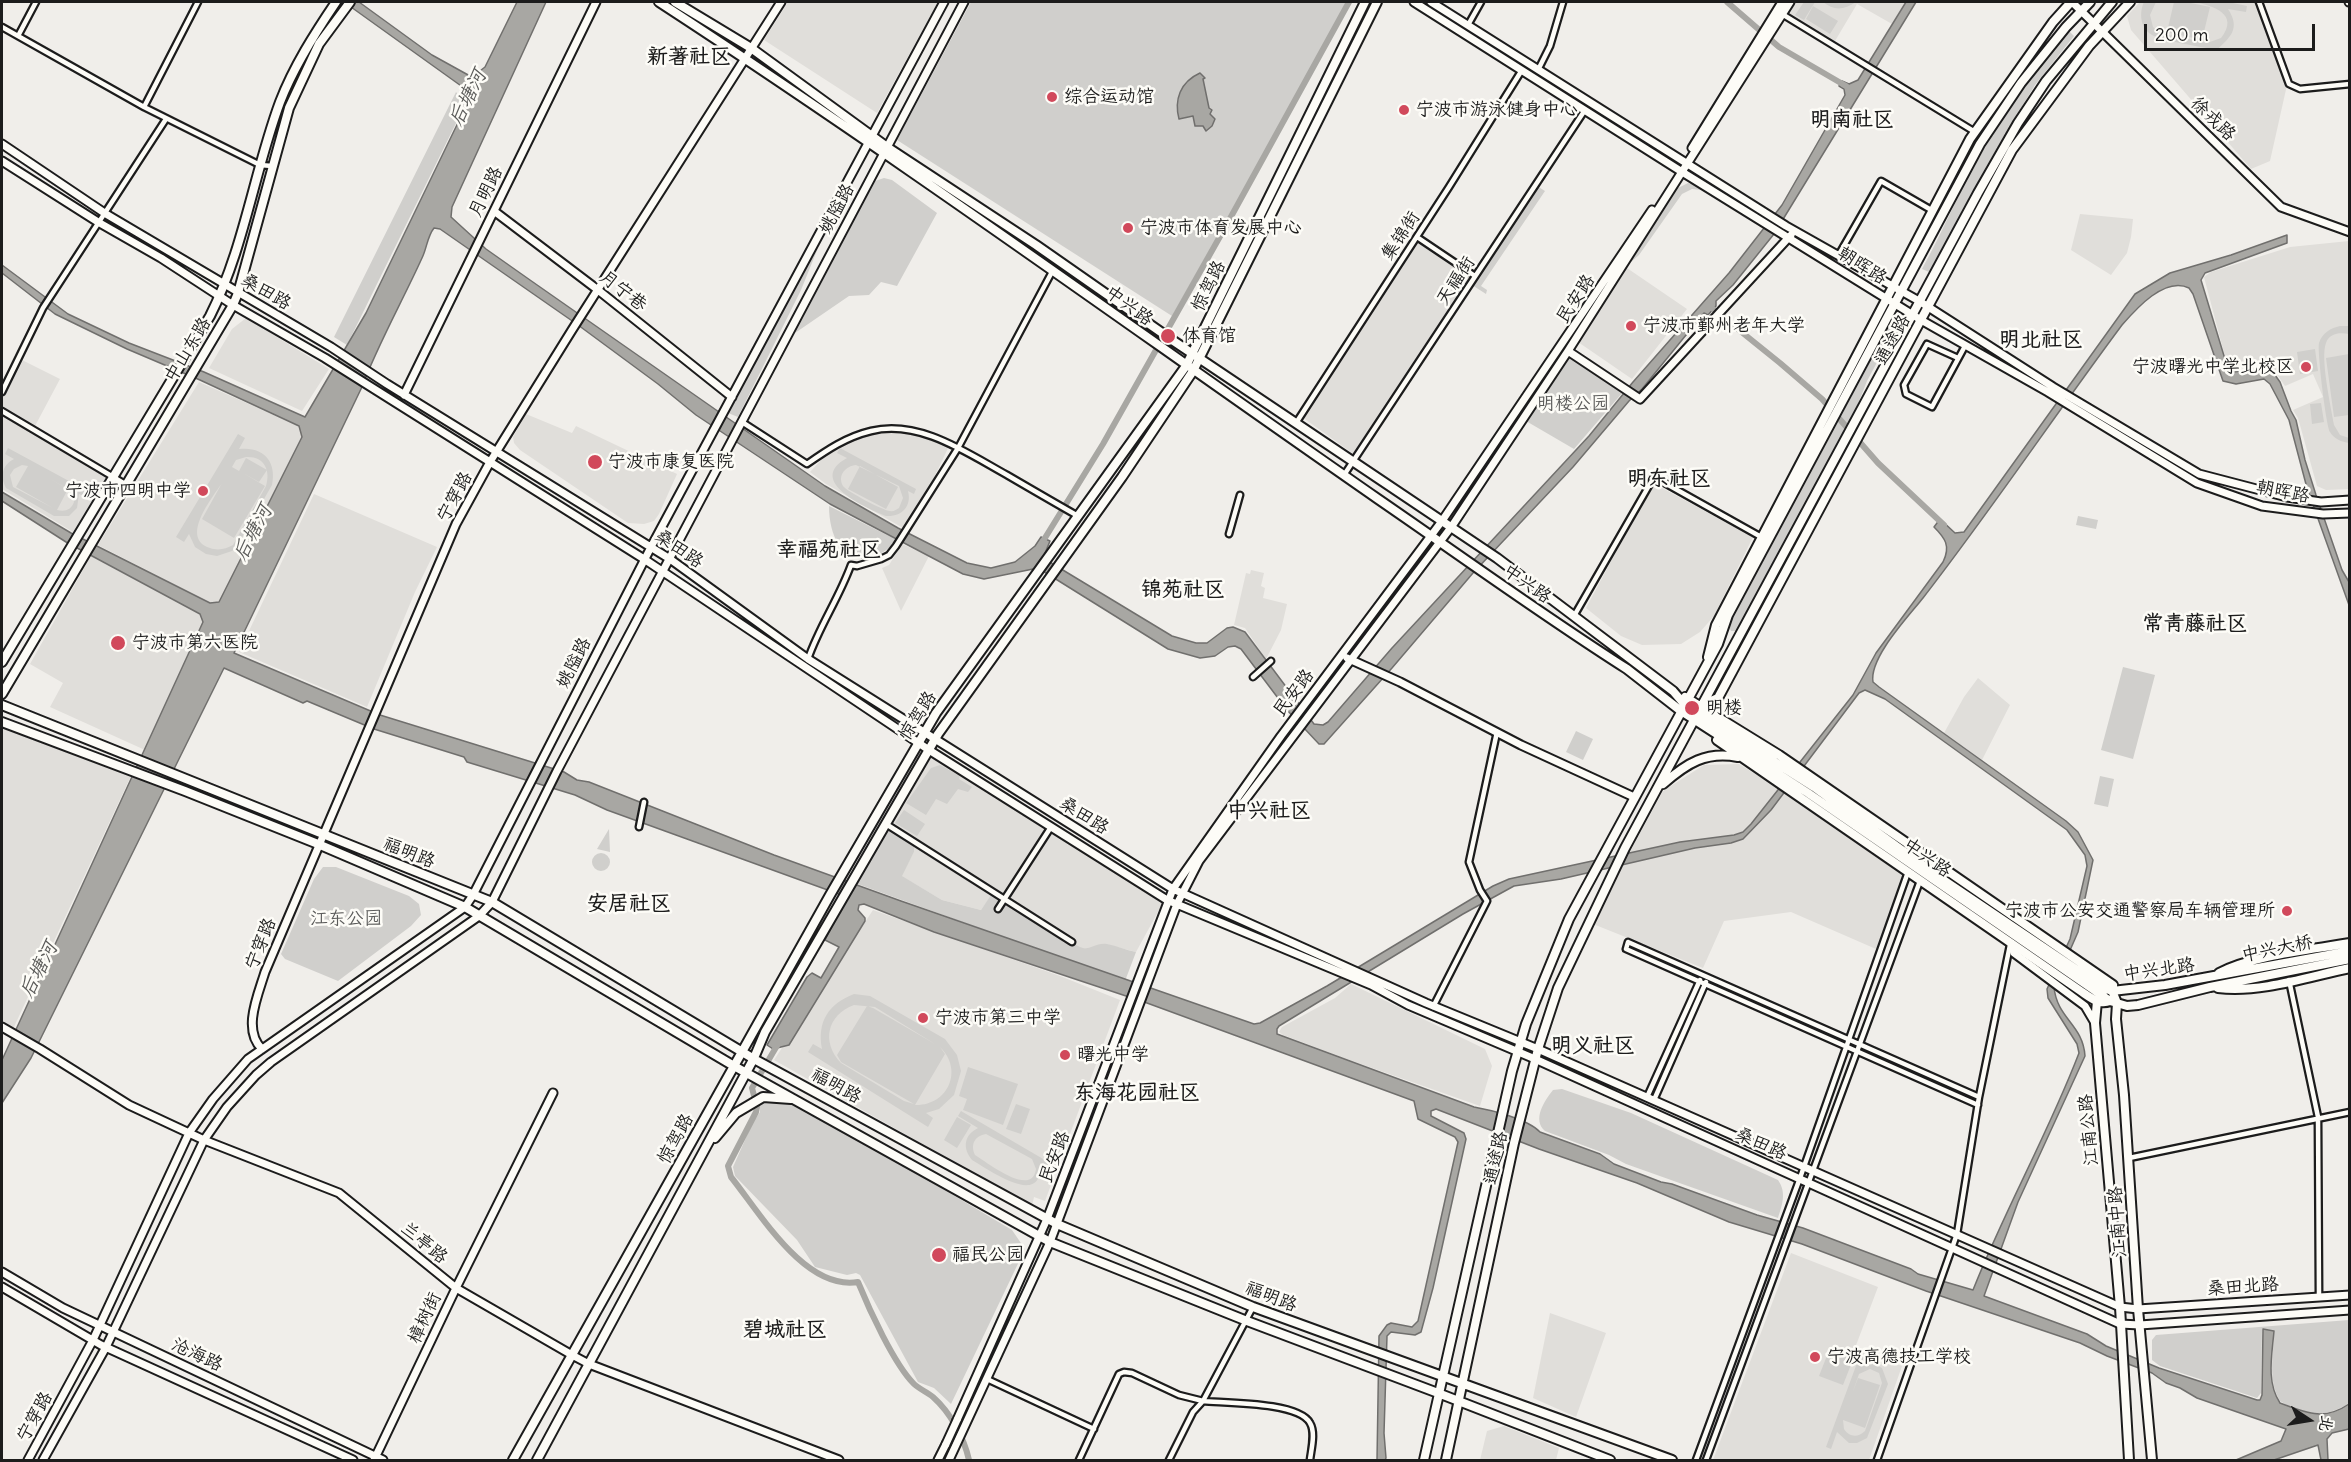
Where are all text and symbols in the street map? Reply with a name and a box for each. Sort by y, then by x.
scale bar [2147,12,2318,50]
text: 200 m [2155,23,2209,46]
district label: 新著社区 [647,44,731,70]
water label: 后塘河 [444,66,492,130]
place label: 综合运动馆 [1064,86,1154,108]
marker: 综合运动馆 [1045,90,1059,104]
street label: 徐戎路 [2186,92,2240,146]
place label: 宁波市游泳健身中心 [1416,99,1578,121]
marker: 宁波市游泳健身中心 [1397,103,1411,117]
district label: 明南社区 [1810,107,1894,133]
street label: 月明路 [464,163,508,221]
street label: 姚隘路 [815,180,859,238]
street label: 集锦街 [1377,207,1425,265]
place label: 宁波市体育发展中心 [1140,217,1302,239]
marker: 宁波市体育发展中心 [1121,221,1135,235]
street label: 朝晖路 [1833,243,1891,289]
street label: 天福街 [1432,252,1480,310]
street label: 惊驾路 [1187,257,1231,315]
street label: 月宁巷 [595,266,651,316]
street label: 桑田路 [237,269,295,315]
street label: 民安路 [1552,270,1600,328]
street label: 中兴路 [1101,281,1157,331]
street label: 通途路 [1871,311,1915,369]
street label: 中山东路 [160,314,216,386]
place label: 宁波市鄞州老年大学 [1643,315,1805,337]
marker: 宁波市鄞州老年大学 [1624,319,1638,333]
place label: 体育馆 [1182,325,1236,347]
marker: 体育馆 [1159,327,1177,345]
district label: 明北社区 [1999,327,2083,353]
place label: 宁波曙光中学北校区 [2132,356,2294,378]
marker: 宁波曙光中学北校区 [2299,360,2313,374]
park label: 明楼公园 [1537,393,1609,415]
place label: 宁波市康复医院 [608,451,734,473]
marker: 宁波市康复医院 [586,453,604,471]
district label: 明东社区 [1627,466,1711,492]
street label: 宁穿路 [433,468,477,526]
street label: 朝晖路 [2254,476,2312,508]
place label: 宁波市四明中学 [65,480,191,502]
marker: 宁波市四明中学 [196,484,210,498]
water label: 后塘河 [228,501,278,565]
street label: 桑田路 [651,525,707,573]
district label: 幸福苑社区 [777,537,881,563]
street label: 中兴路 [1499,560,1555,608]
district label: 锦苑社区 [1141,577,1225,603]
district label: 常青藤社区 [2143,611,2247,637]
place label: 宁波市第六医院 [132,632,258,654]
marker: 宁波市第六医院 [109,634,127,652]
street label: 姚隘路 [552,634,596,692]
street label: 民安路 [1269,665,1319,721]
street label: 惊驾路 [895,687,941,745]
place label: 明楼 [1706,697,1742,719]
marker: 明楼 [1683,699,1701,717]
street label: 桑田路 [1055,793,1113,839]
district label: 中兴社区 [1227,798,1311,824]
street label: 福明路 [380,833,438,873]
street label: 中兴路 [1899,834,1955,882]
district label: 安居社区 [587,891,671,917]
place label: 宁波市公安交通警察局车辆管理所 [2005,900,2275,922]
marker: 宁波市公安交通警察局车辆管理所 [2280,904,2294,918]
park label: 江东公园 [310,908,382,930]
street label: 宁穿路 [241,915,281,973]
street label: 中兴大桥 [2240,932,2314,966]
water label: 后塘河 [15,938,63,1002]
street label: 中兴北路 [2122,954,2196,986]
place label: 宁波市第三中学 [935,1007,1061,1029]
marker: 宁波市第三中学 [916,1011,930,1025]
district label: 明义社区 [1551,1033,1635,1059]
place label: 曙光中学 [1077,1044,1149,1066]
marker: 曙光中学 [1058,1048,1072,1062]
street label: 福明路 [807,1063,865,1109]
district label: 东海花园社区 [1074,1080,1200,1106]
street label: 江南公路 [2075,1093,2103,1167]
street label: 惊驾路 [653,1110,699,1168]
street label: 桑田路 [1732,1123,1790,1165]
street label: 民安路 [1035,1128,1075,1186]
street label: 通途路 [1480,1129,1512,1187]
street label: 江南中路 [2105,1185,2131,1259]
street label: 兰亭路 [396,1218,452,1268]
place label: 福民公园 [952,1244,1024,1266]
marker: 福民公园 [930,1246,948,1264]
street label: 桑田北路 [2206,1274,2280,1300]
street label: 福明路 [1242,1277,1300,1317]
street label: 樟树街 [404,1289,446,1347]
district label: 碧城社区 [743,1317,827,1343]
street label: 沧海路 [168,1334,226,1376]
place label: 宁波高德技工学校 [1827,1346,1971,1368]
marker: 宁波高德技工学校 [1808,1350,1822,1364]
street label: 宁穿路 [12,1388,58,1446]
north arrow [2279,1390,2339,1450]
text: 北 [2315,1414,2338,1434]

